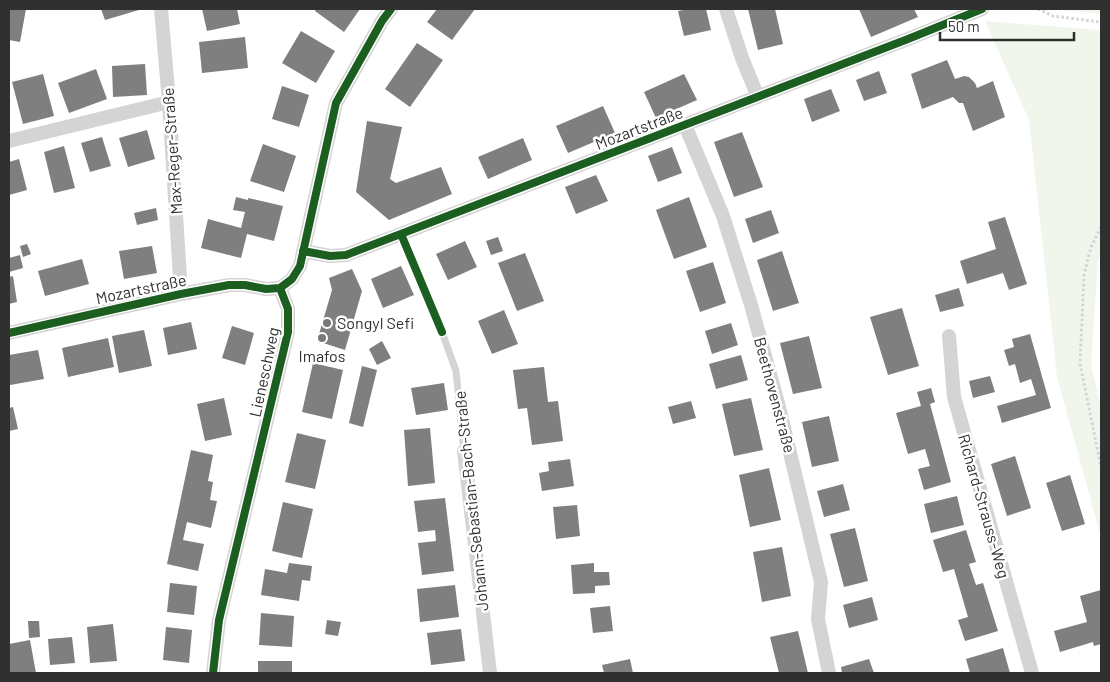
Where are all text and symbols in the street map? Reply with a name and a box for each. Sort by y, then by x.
scale bar [940,10,1074,42]
text: 50 m [948,17,980,35]
street label: Max-Reger-Straße [158,87,185,215]
street label: Mozartstraße [592,102,685,153]
street label: Mozartstraße [94,270,188,307]
place label: Songyl Sefi [337,313,414,332]
marker: Songyl Sefi [321,317,333,329]
street label: Lieneschweg [245,325,282,419]
marker: Imafos [316,332,328,344]
street label: Beethovenstraße [751,335,800,455]
place label: Imafos [299,346,345,365]
street label: Johann-Sebastian-Bach-Straße [449,390,492,612]
street label: Richard-Strauss-Weg [955,431,1014,580]

